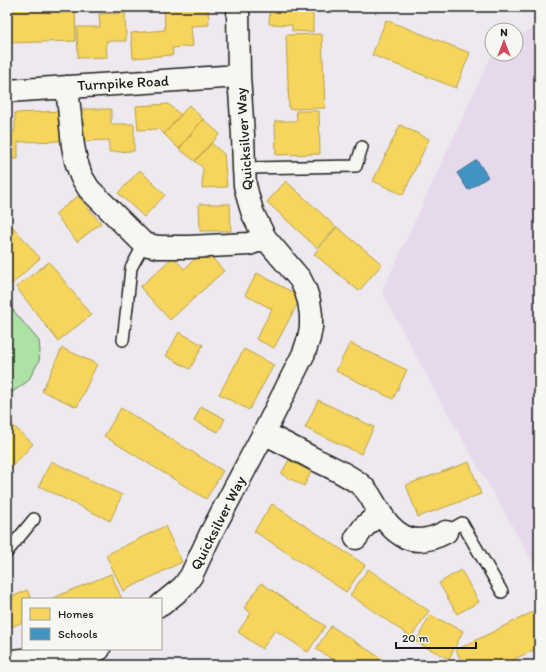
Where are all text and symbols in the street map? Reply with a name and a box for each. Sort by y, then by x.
north arrow [484,22,524,62]
text: N [500,26,508,39]
street label: Turnpike Road [77,72,169,94]
street label: Quicksilver Way [231,87,257,191]
street label: Quicksilver Way [187,473,249,573]
legend [22,598,162,650]
text: Homes [58,607,94,621]
scale bar [396,624,476,650]
text: Schools [58,627,97,641]
text: 20 m [402,631,429,645]

